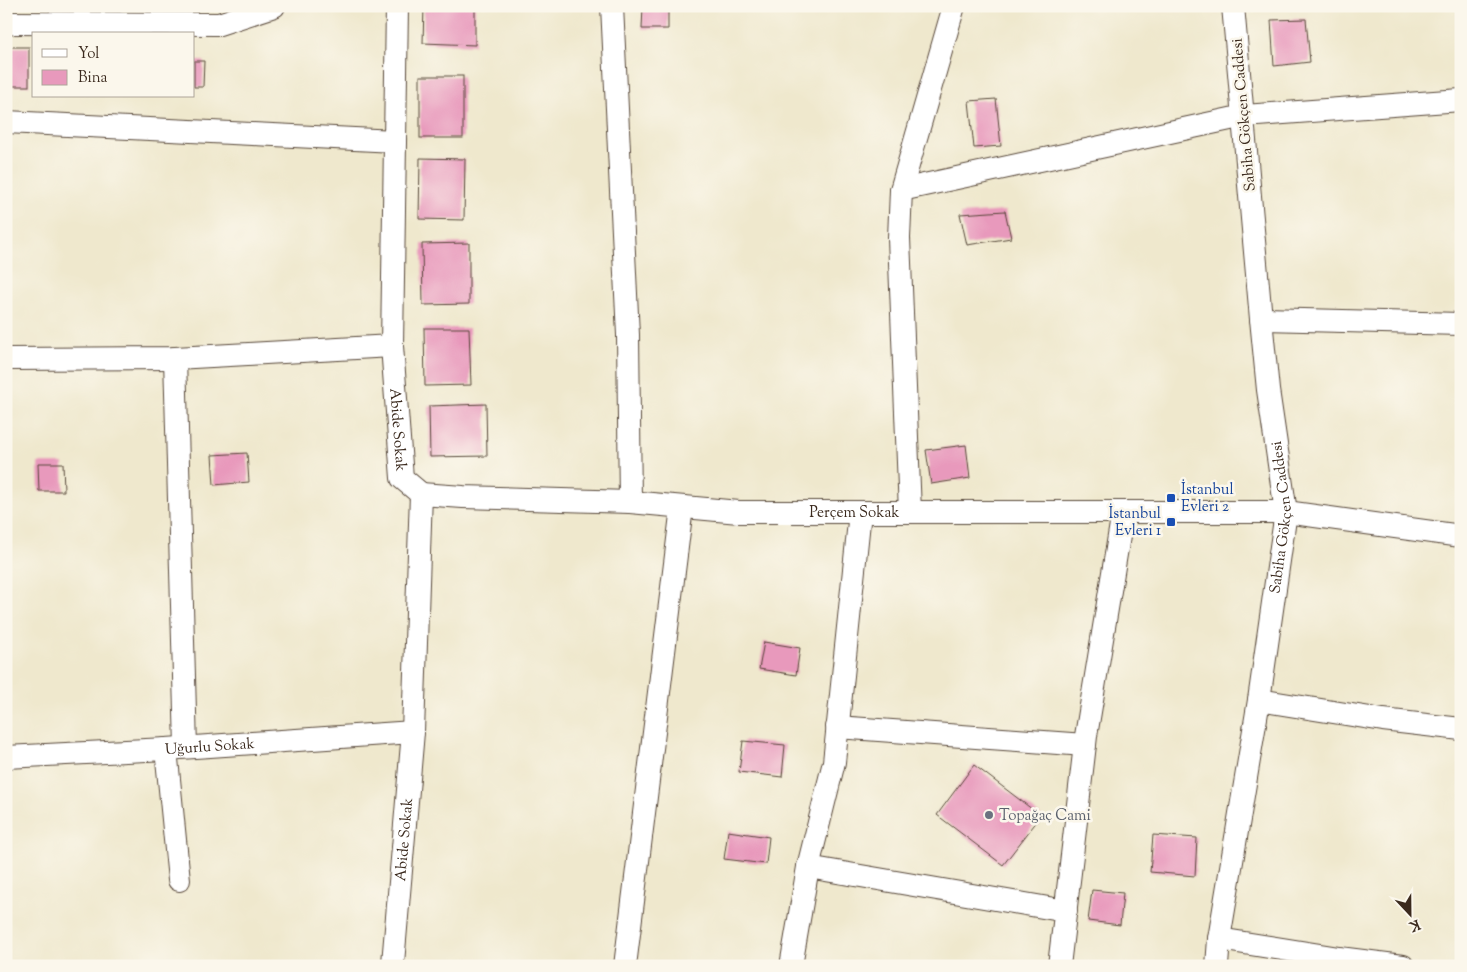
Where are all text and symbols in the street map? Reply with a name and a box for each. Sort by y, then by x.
legend [32,32,195,98]
street label: Sabiha Gökçen Caddesi [1227,37,1262,192]
text: Yol [78,44,100,65]
text: Bina [78,68,108,89]
street label: Abide Sokak [383,387,410,472]
street label: Sabiha Gökçen Caddesi [1265,439,1298,595]
place label: İstanbul Evleri 2 [1181,479,1234,518]
marker: İstanbul Evleri 2 [1165,492,1177,504]
street label: Perçem Sokak [809,503,899,524]
place label: İstanbul Evleri 1 [1108,503,1161,542]
marker: İstanbul Evleri 1 [1165,516,1177,528]
street label: Uğurlu Sokak [164,734,255,761]
street label: Abide Sokak [391,797,419,882]
place label: Topağaç Cami [999,806,1091,827]
marker: Topağaç Cami [983,809,995,821]
north arrow [1384,890,1434,940]
text: K [1405,913,1423,936]

